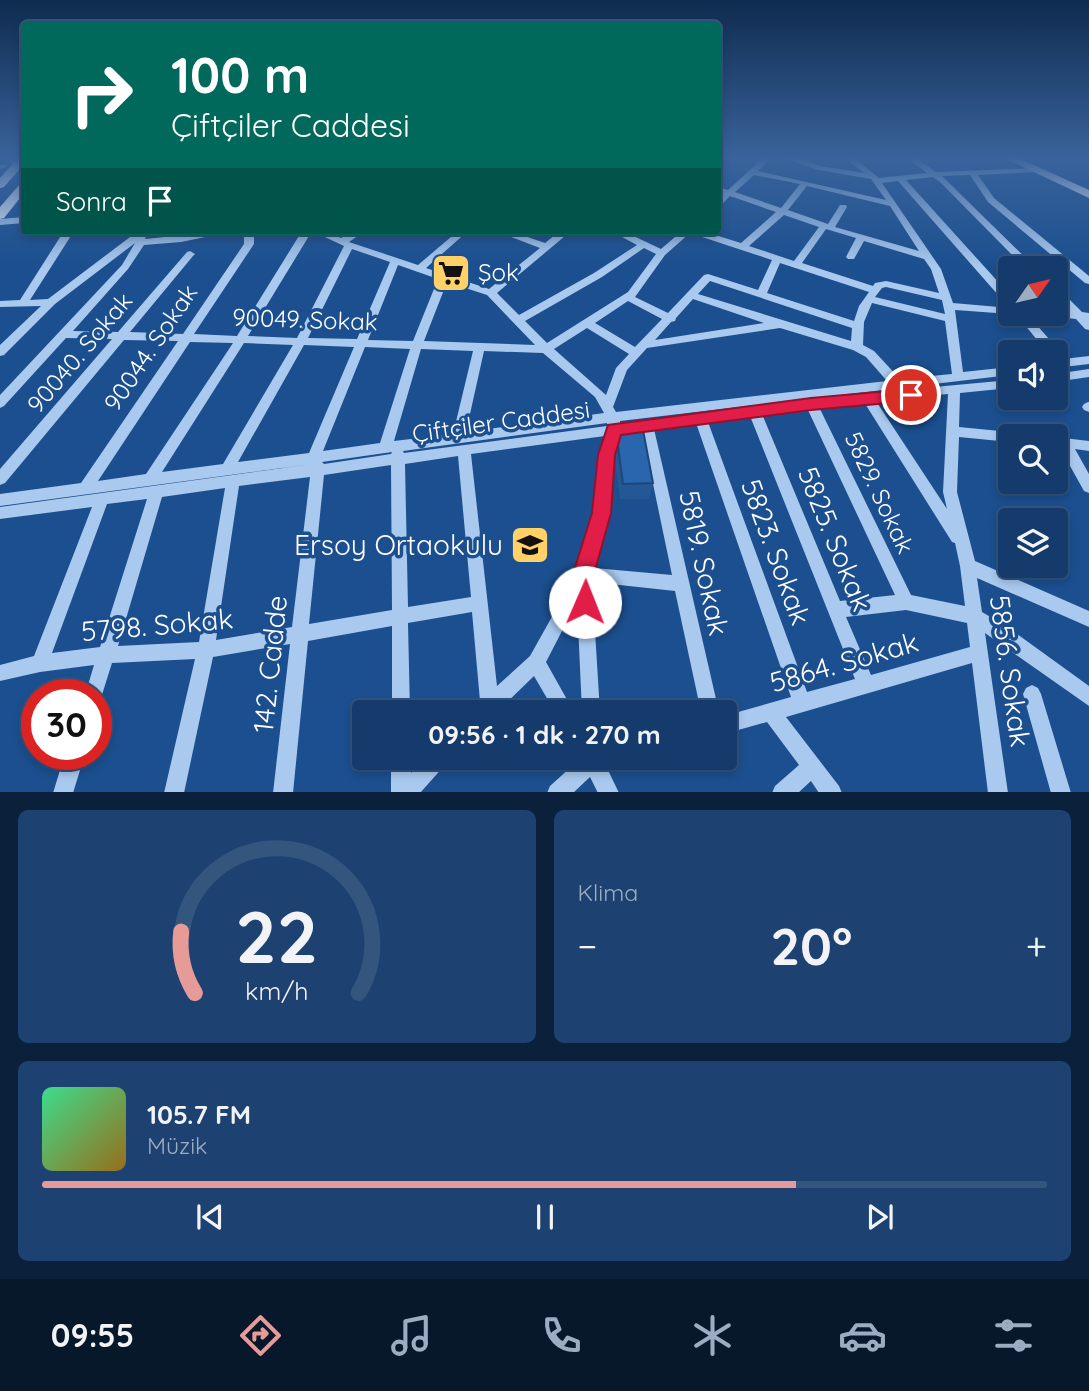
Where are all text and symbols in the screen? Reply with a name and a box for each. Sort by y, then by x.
text: 100 m [171,44,309,105]
icon: right [56,49,147,140]
text: Çiftçiler Caddesi [171,105,410,145]
icon: arrive [141,182,179,220]
text: Sonra [56,185,127,218]
supermarket icon: Şok [430,252,472,294]
north arrow [998,256,1068,326]
map controls [998,256,1068,578]
place label: Şok [478,257,519,287]
street label: 90044. Sokak [97,278,204,416]
street label: 90040. Sokak [20,286,138,419]
street label: 90049. Sokak [232,301,378,337]
button: sound [998,340,1068,410]
pin [881,365,941,425]
icon: arrive [892,376,930,414]
street label: Çiftçiler Caddesi [410,394,592,448]
button: search [998,424,1068,494]
street label: 5829. Sokak [839,427,921,558]
street label: 5825. Sokak [791,461,880,616]
street label: 5823. Sokak [734,474,819,630]
street label: 5819. Sokak [672,487,737,639]
button: layers [998,508,1068,578]
school or university icon: Ersoy Ortaokulu [509,524,551,566]
place label: Ersoy Ortaokulu [294,527,503,562]
position arrow [548,565,622,639]
street label: 5856. Sokak [983,593,1038,749]
street label: 142. Cadde [245,594,294,734]
street label: 5798. Sokak [79,600,234,649]
street label: 5864. Sokak [766,624,922,699]
speed limit sign: 30 [21,679,112,770]
text: 09:56 · 1 dk · 270 m [428,718,661,751]
text: Klima [578,878,638,907]
text: 22 [235,890,318,981]
text: 20° [770,913,852,978]
text: − [578,922,597,970]
text: + [1026,922,1047,970]
text: km/h [245,974,308,1005]
text: 105.7 FM [147,1098,251,1131]
text: Müzik [147,1131,207,1160]
icon: previous [191,1198,229,1236]
icon: pause [526,1198,564,1236]
icon: next [861,1198,899,1236]
icon: directions [236,1311,285,1360]
icon: music [387,1311,436,1360]
icon: phone [537,1311,586,1360]
icon: climate [688,1311,737,1360]
icon: car [838,1311,887,1360]
icon: filters [989,1311,1038,1360]
text: 09:55 [51,1315,134,1355]

